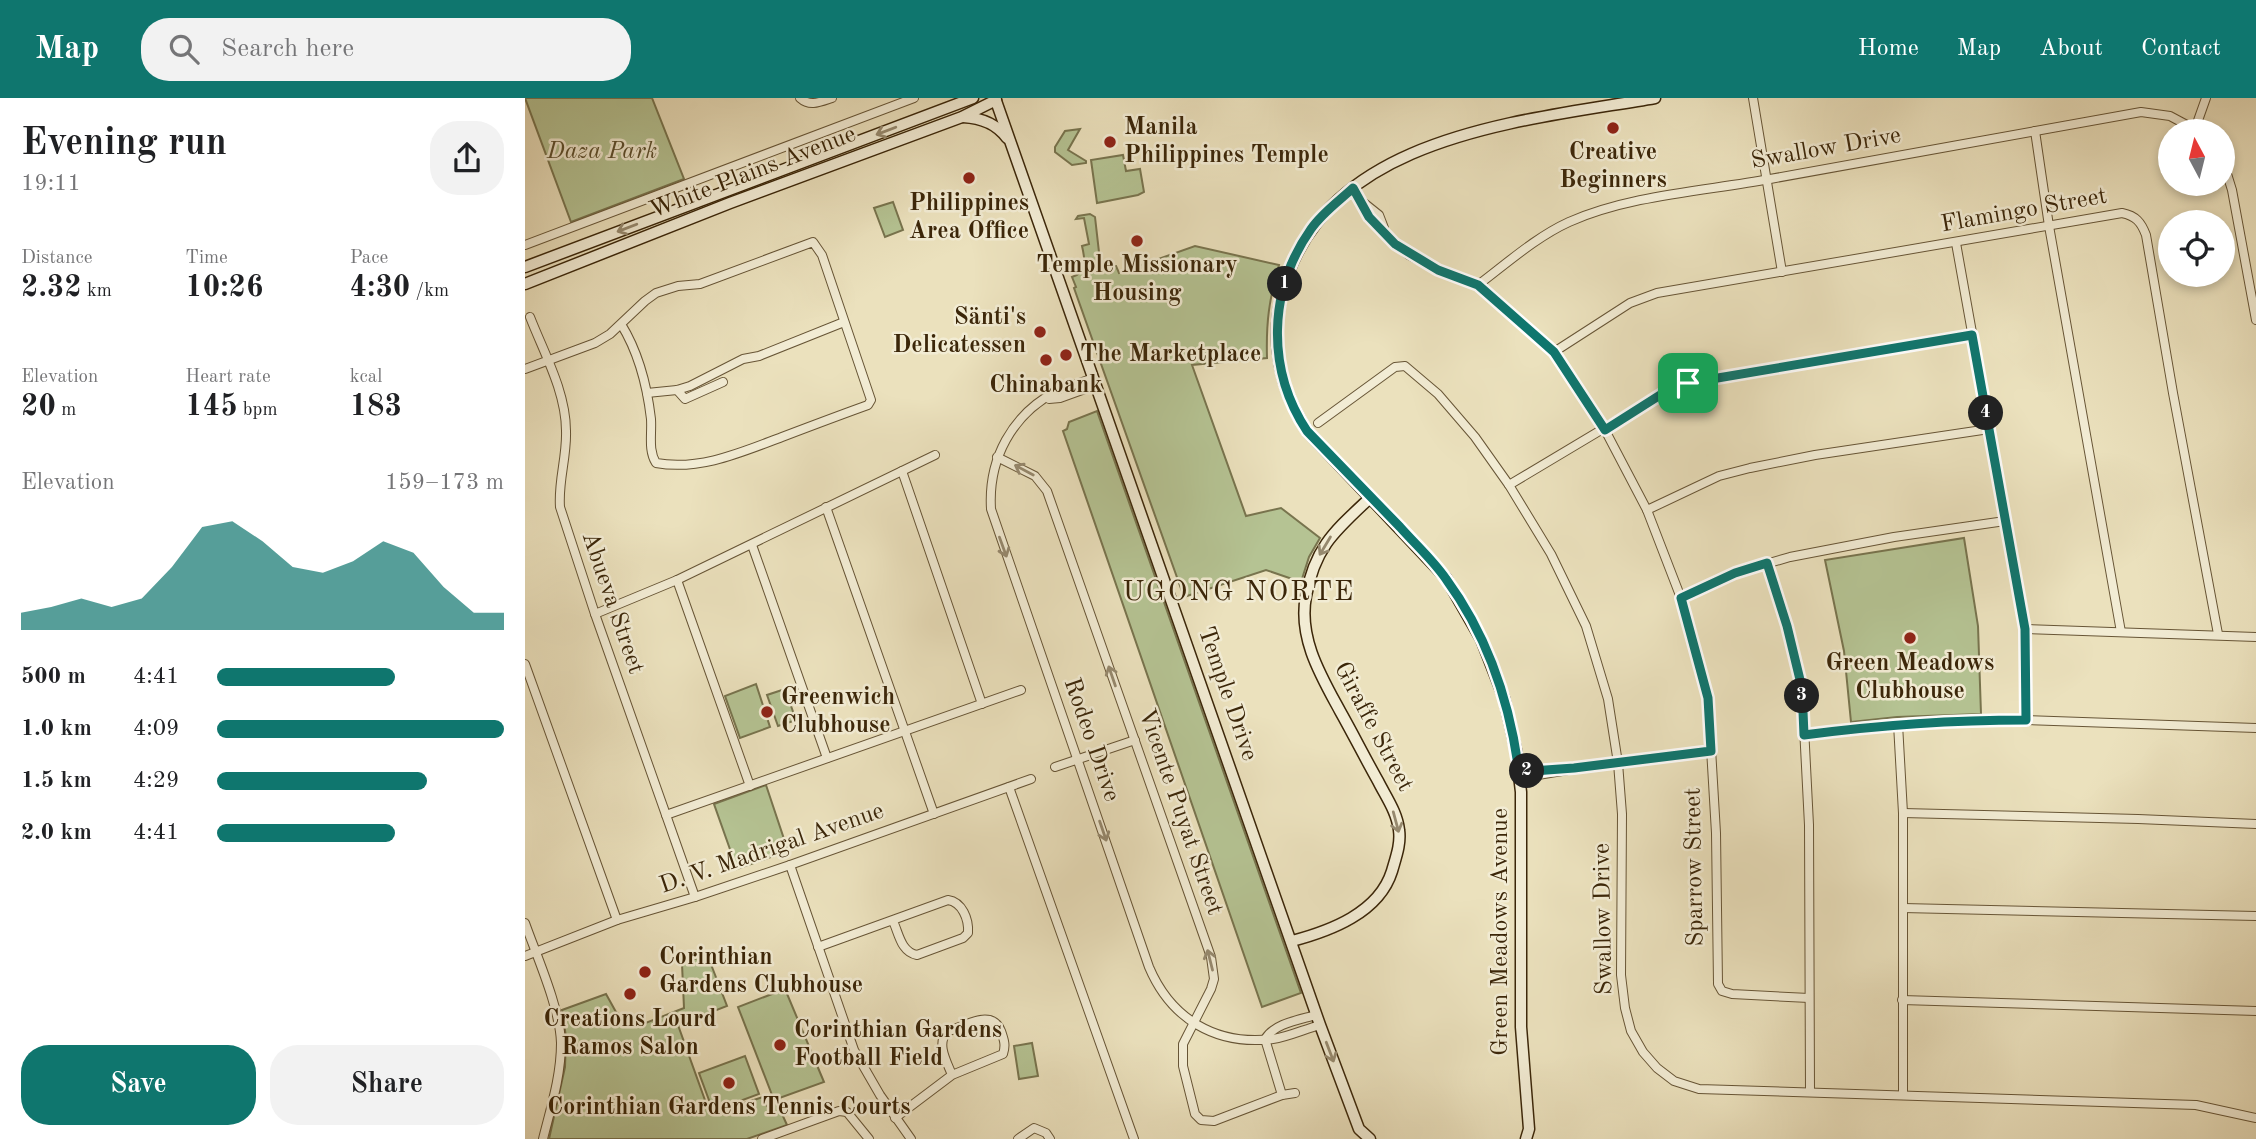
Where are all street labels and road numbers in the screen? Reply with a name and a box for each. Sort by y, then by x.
street label: White Plains Avenue [647,123,859,223]
street label: Swallow Drive [1749,124,1903,174]
street label: Flamingo Street [1939,185,2109,237]
street label: Abueva Street [576,529,648,677]
street label: Temple Drive [1193,624,1261,764]
street label: Giraffe Street [1329,658,1417,796]
street label: Rodeo Drive [1059,675,1123,805]
street label: Vicente Puyat Street [1133,706,1227,918]
street label: Sparrow Street [1682,787,1708,947]
street label: D. V. Madrigal Avenue [657,799,887,899]
street label: Green Meadows Avenue [1489,808,1513,1056]
street label: Swallow Drive [1591,843,1617,995]

